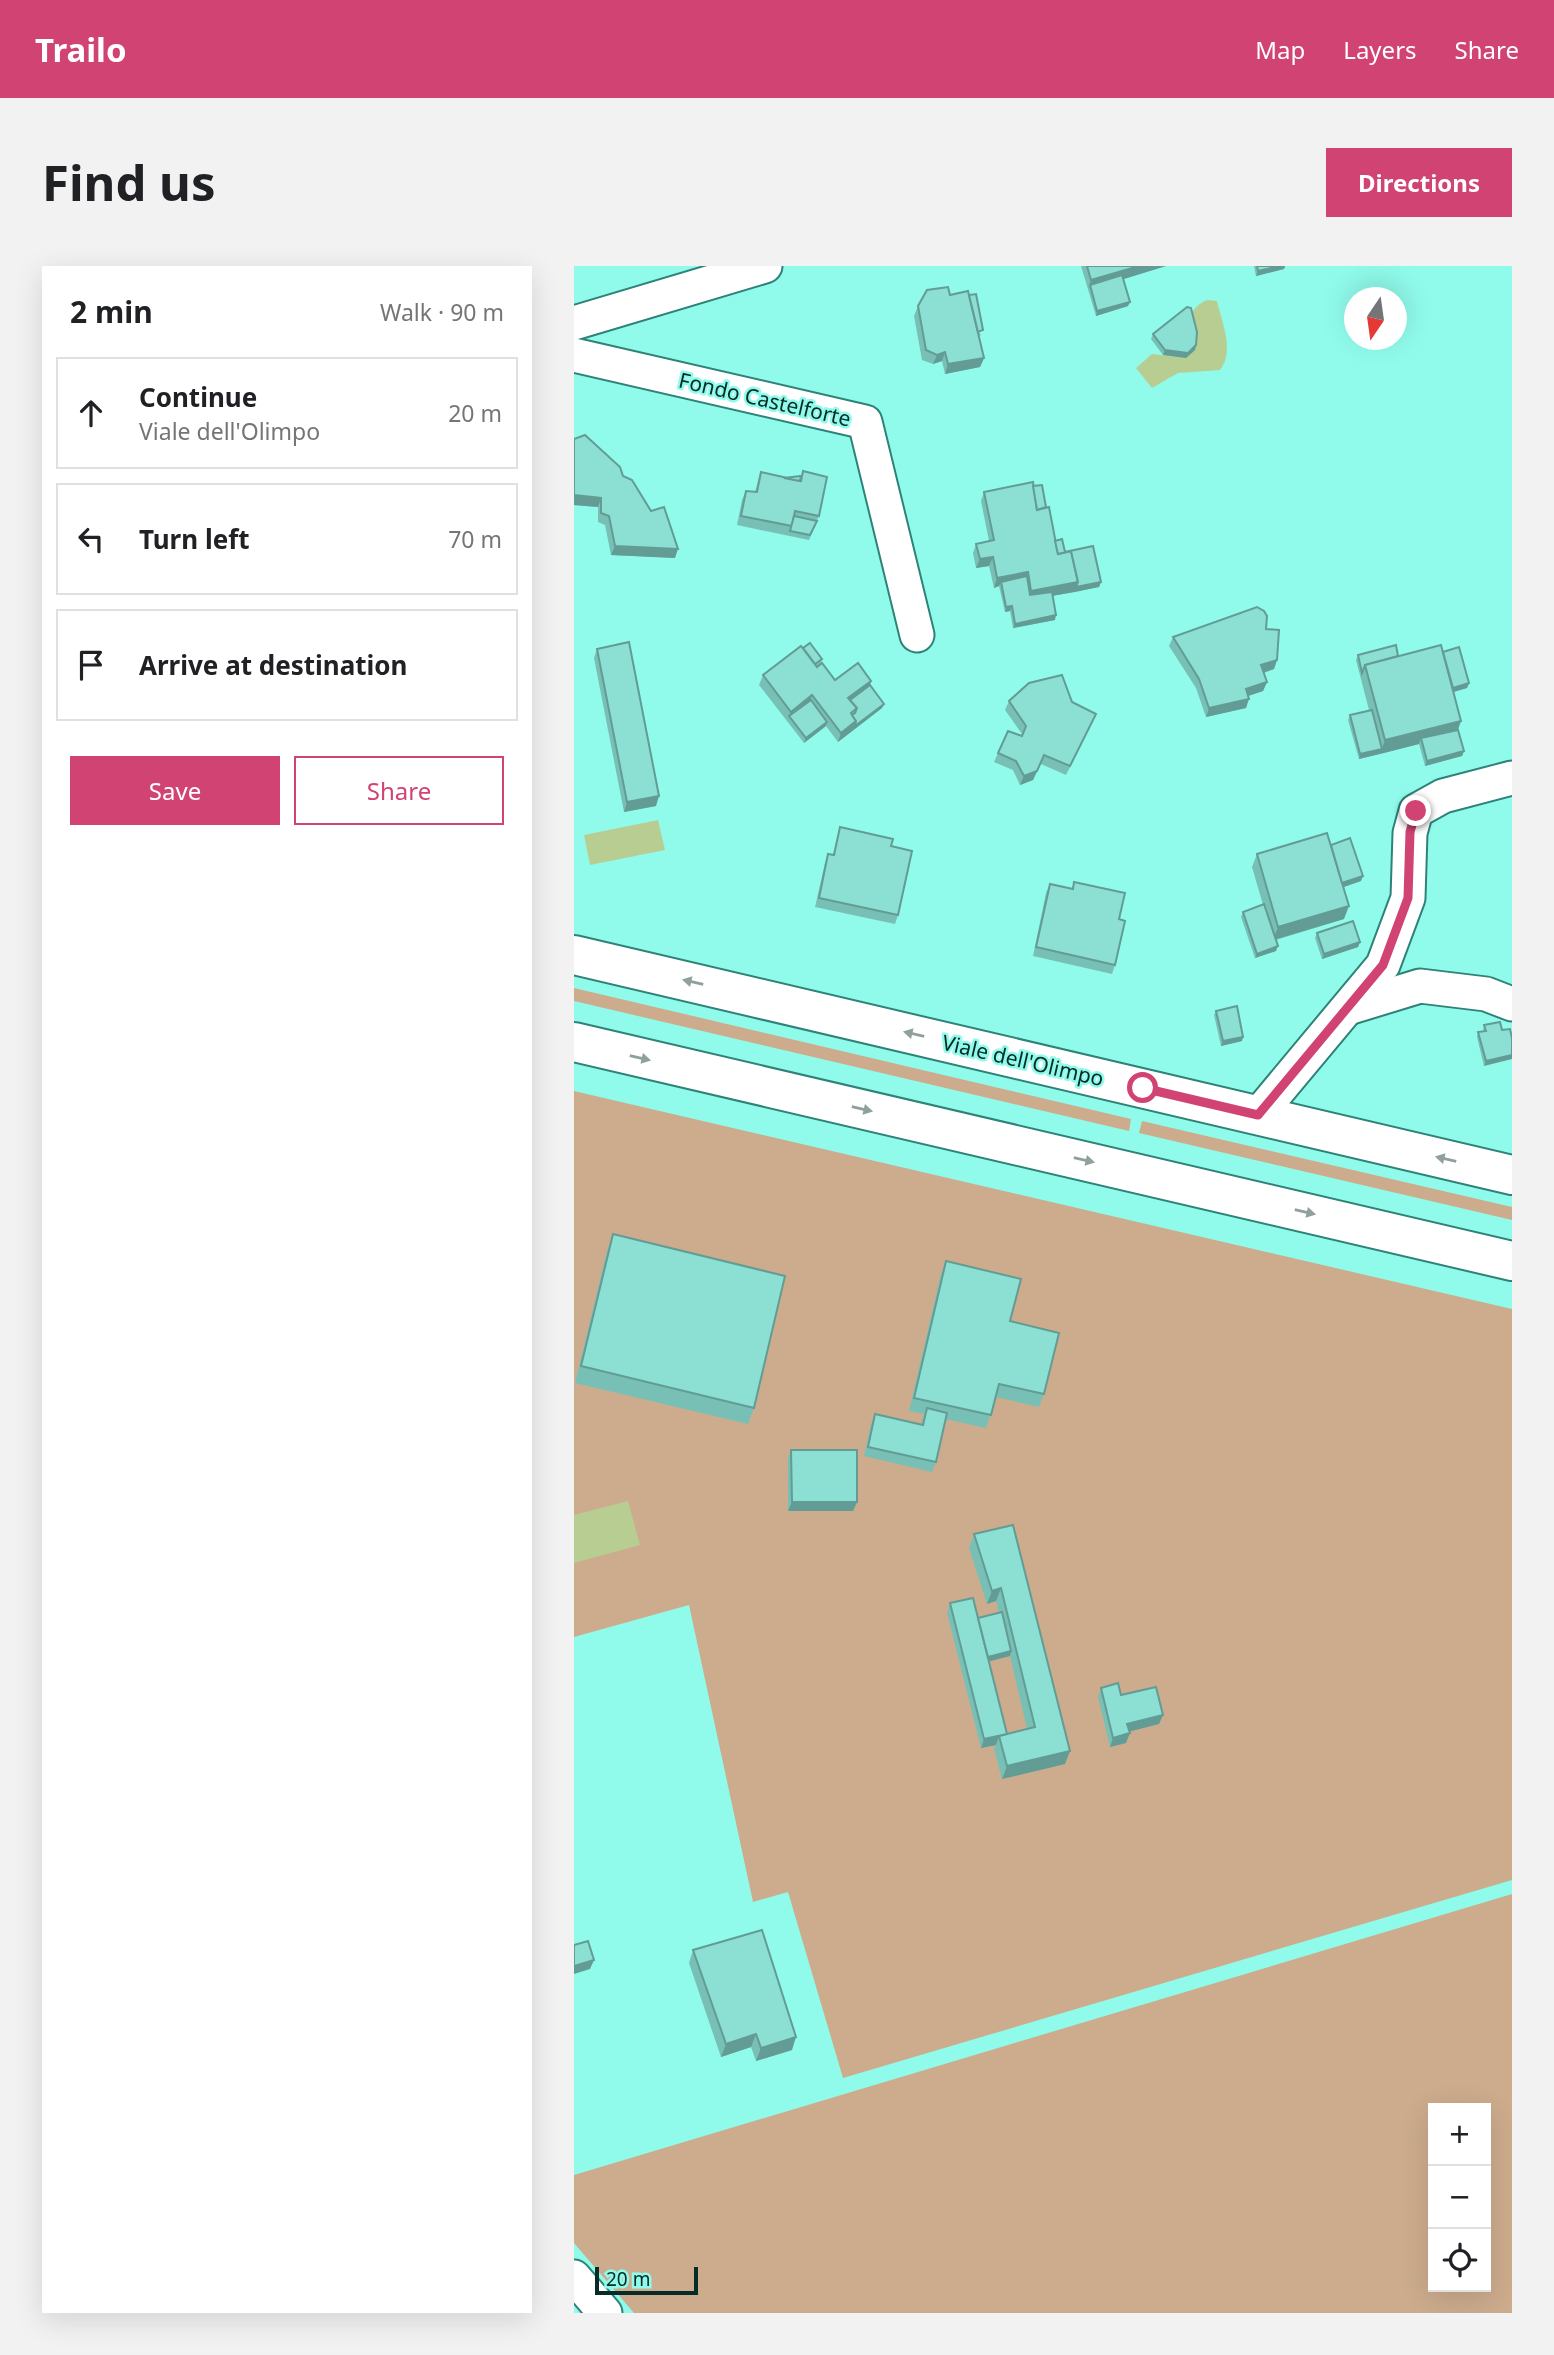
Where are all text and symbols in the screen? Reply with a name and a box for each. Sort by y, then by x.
text: Trailo [35,27,127,72]
text: Map [1255,33,1305,66]
text: Layers [1343,33,1417,66]
text: Share [1455,33,1519,66]
button: Directions [1326,148,1512,217]
text: Find us [42,149,216,215]
north arrow [1344,287,1407,350]
text: 2 min [70,291,153,332]
text: Walk · 90 m [380,296,504,328]
street label: Fondo Castelforte [676,366,854,432]
text: Continue [139,379,257,415]
icon: ahead [72,394,110,432]
text: 20 m [448,397,502,429]
text: Viale dell'Olimpo [139,415,320,447]
icon: left [72,520,110,558]
text: Turn left [139,521,250,557]
text: 70 m [448,523,502,555]
icon: arrive [72,646,110,684]
text: Arrive at destination [139,647,408,683]
button: Save [70,756,280,825]
button: Share [294,756,504,825]
route end [1400,795,1431,826]
one-way arrow [681,976,703,987]
one-way arrow [903,1028,925,1039]
street label: Viale dell'Olimpo [939,1028,1107,1092]
one-way arrow [630,1052,652,1063]
route start [1127,1072,1158,1103]
one-way arrow [851,1104,873,1115]
one-way arrow [1434,1153,1456,1164]
one-way arrow [1073,1155,1095,1166]
one-way arrow [1294,1207,1316,1218]
map controls [1428,2103,1491,2292]
button: + [1428,2103,1491,2166]
button: − [1428,2166,1491,2229]
button: locate [1428,2229,1491,2292]
scale bar [595,2264,698,2296]
text: 20 m [606,2266,650,2292]

